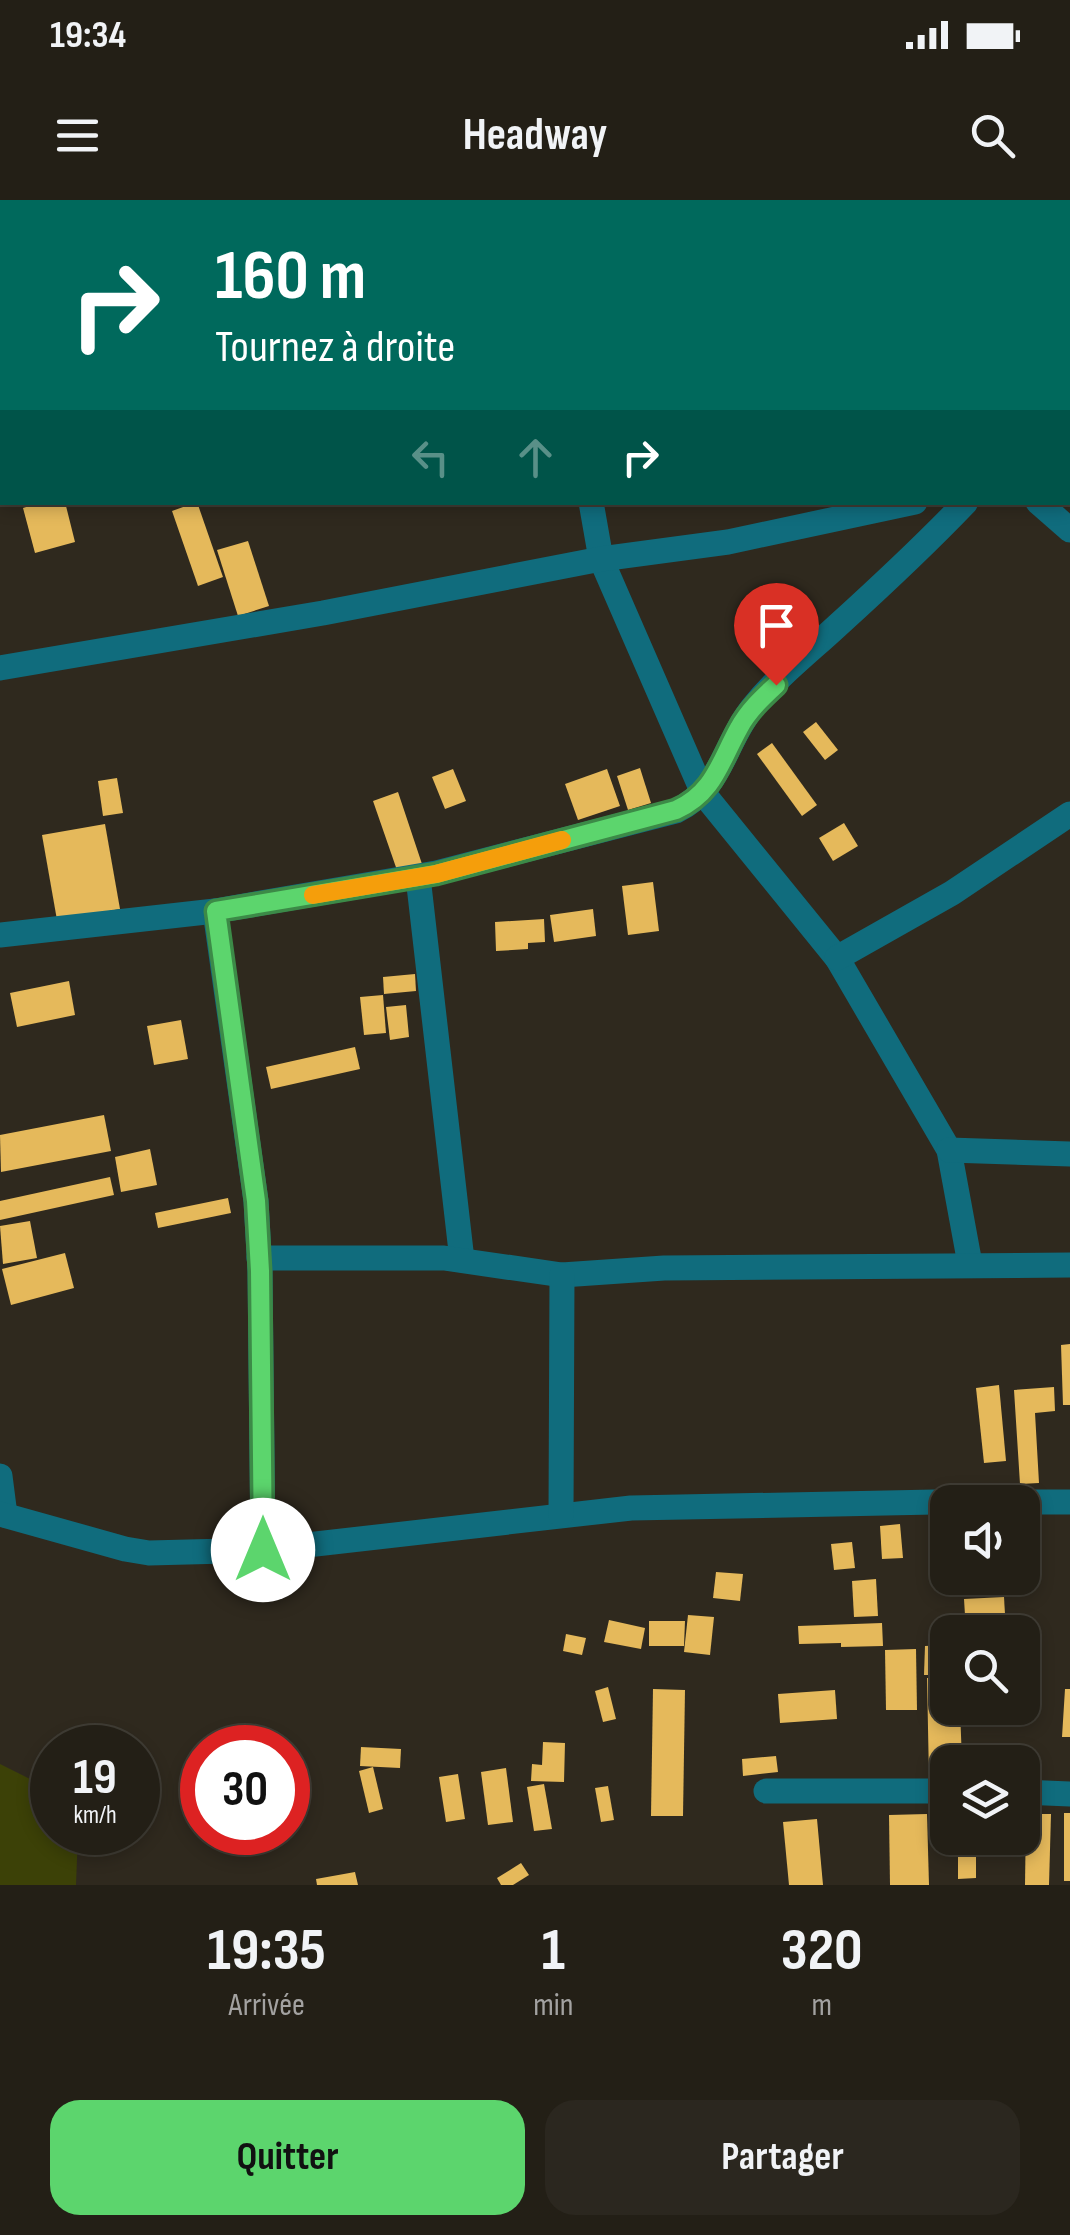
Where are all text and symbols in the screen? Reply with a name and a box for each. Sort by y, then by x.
text: 19:34 [50,13,126,58]
icon: menu [50,108,105,163]
text: Headway [463,108,607,163]
icon: search [965,108,1020,163]
text: 160 m [215,235,366,319]
icon: right [50,240,180,370]
text: Tournez à droite [215,320,455,375]
icon: left [403,430,458,485]
icon: ahead [508,430,563,485]
icon: right [613,430,668,485]
pin [734,583,819,686]
icon: arrive [749,598,804,653]
map controls [930,1485,1040,1855]
button: sound [930,1485,1040,1595]
position arrow [211,1498,315,1602]
button: search [930,1615,1040,1725]
speed limit sign: 30 [180,1725,310,1855]
button: layers [930,1745,1040,1855]
text: 19 [73,1748,117,1808]
text: km/h [73,1800,117,1831]
text: 19:35 [207,1915,326,1987]
text: 1 [542,1915,565,1987]
text: 320 [781,1915,863,1987]
text: Arrivée [228,1986,305,2025]
text: min [533,1986,573,2025]
text: m [811,1986,832,2025]
button: Quitter [50,2100,525,2215]
button: Partager [545,2100,1020,2215]

